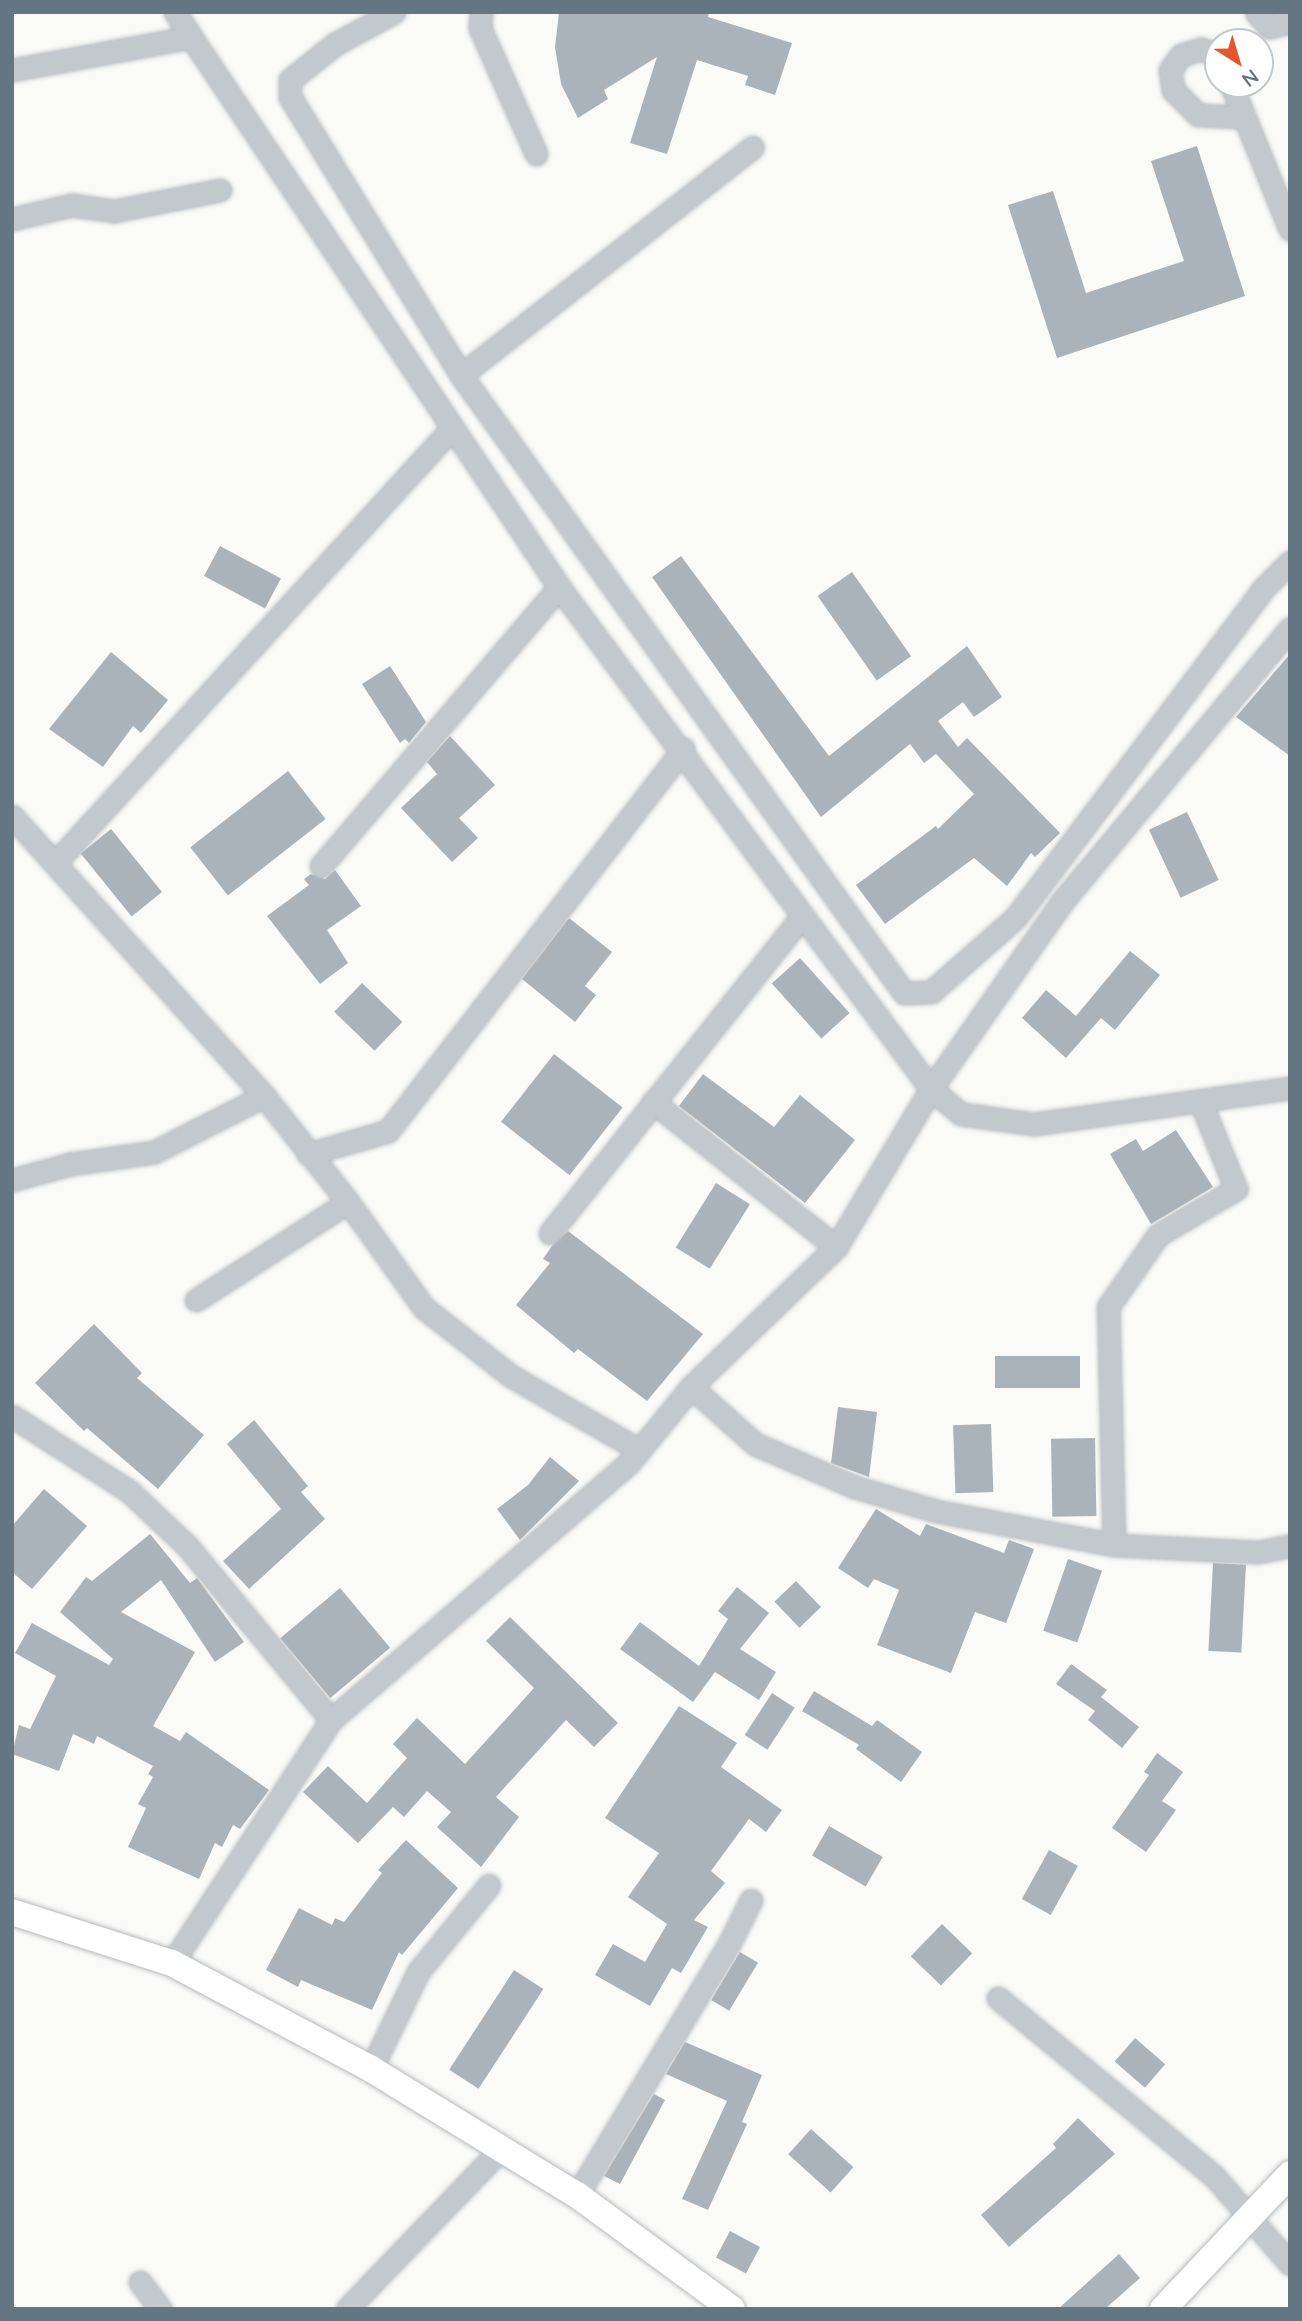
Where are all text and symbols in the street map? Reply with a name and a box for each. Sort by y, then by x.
north arrow [1204,28,1274,98]
text: N [1238,65,1264,92]

